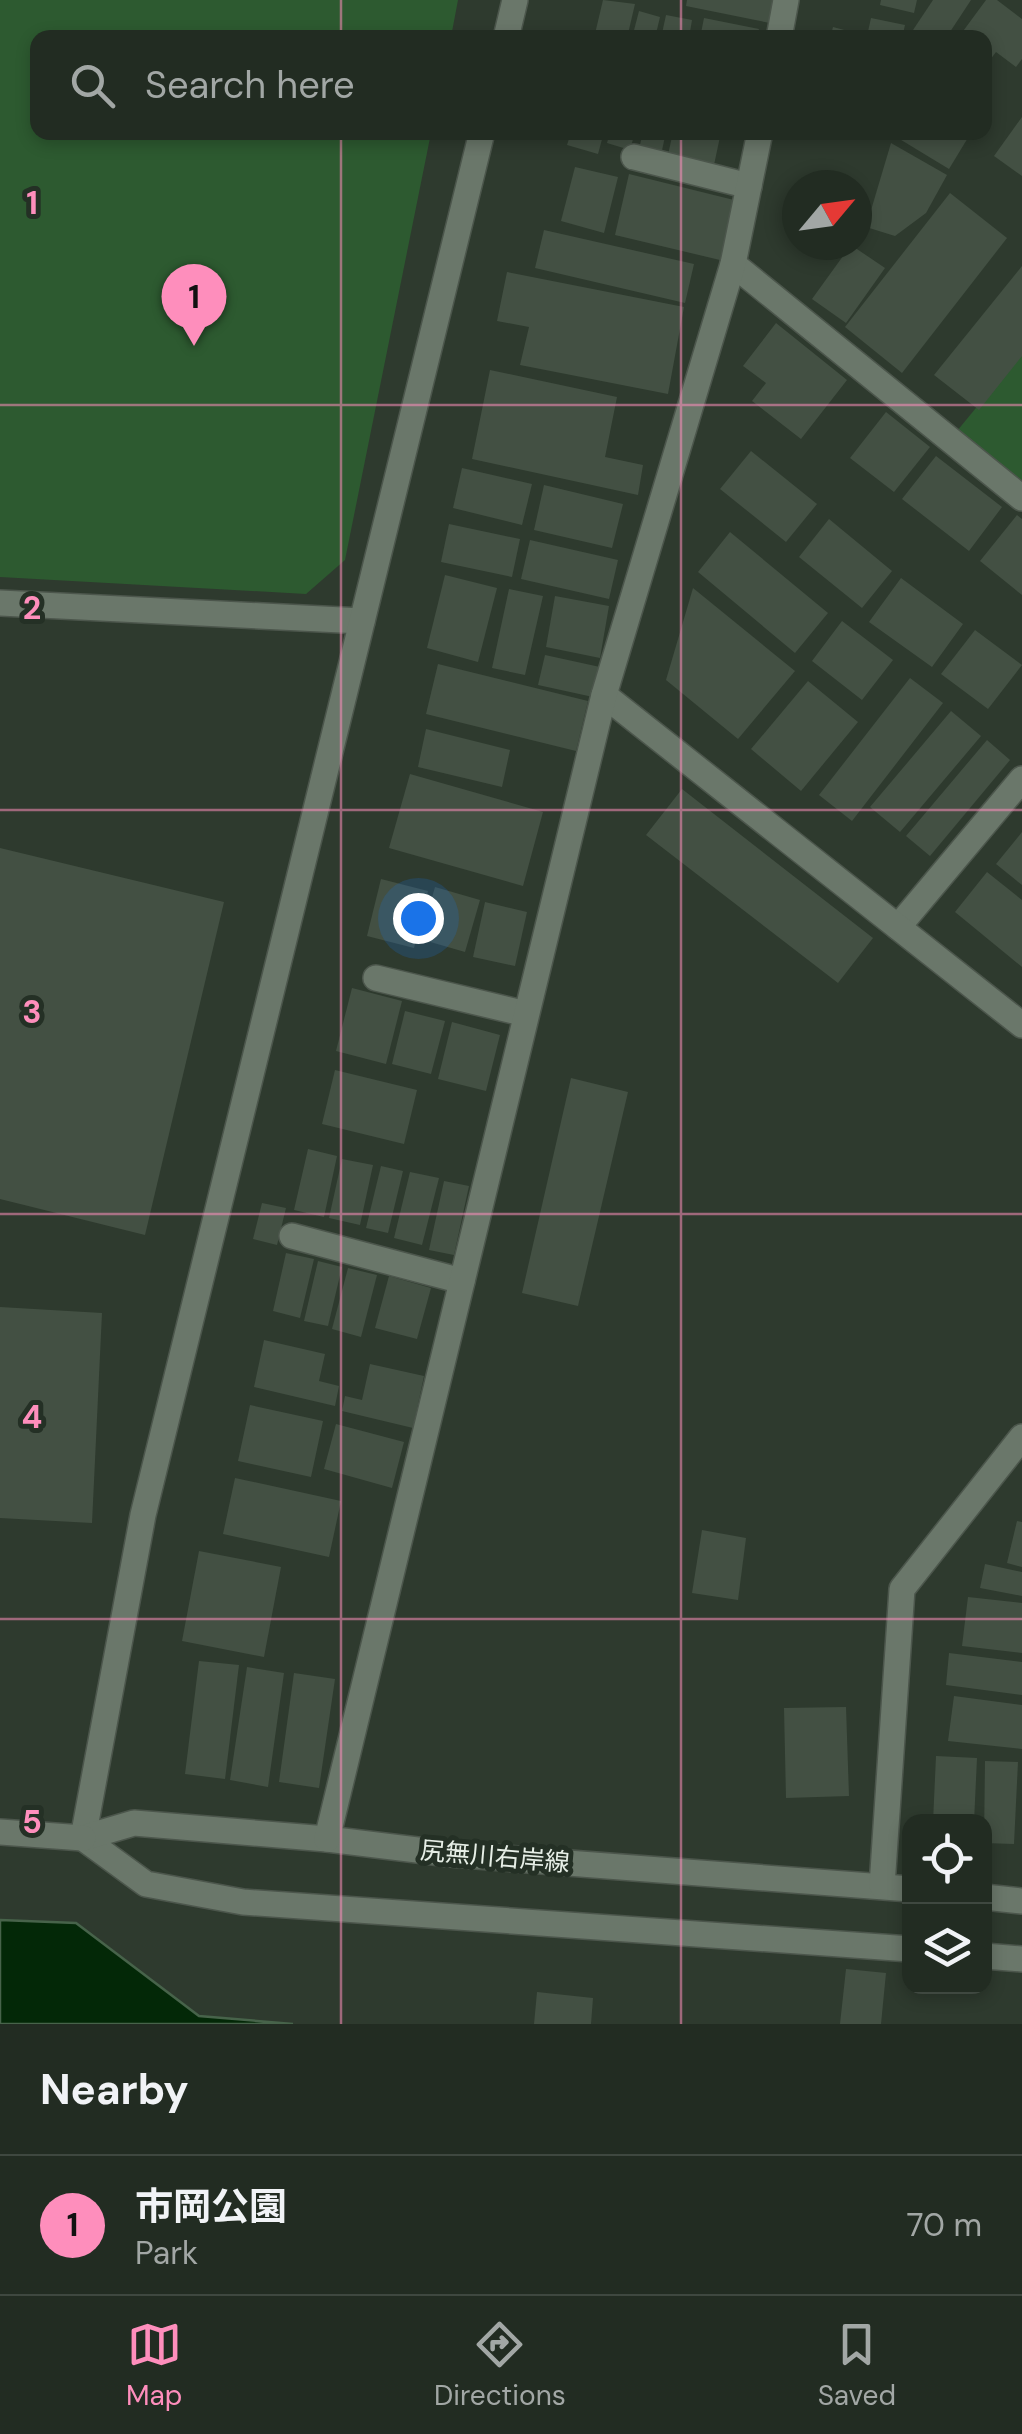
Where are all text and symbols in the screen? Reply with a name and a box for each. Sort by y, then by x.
search box [30,30,992,140]
icon: search [65,58,120,113]
text: Search here [145,60,355,110]
north arrow [782,170,872,260]
text: 1 [26,182,38,224]
pin: 1 [162,264,226,346]
text: 2 [23,587,41,629]
your location [393,893,444,944]
text: 3 [22,991,42,1033]
text: 4 [22,1396,42,1438]
text: 5 [22,1801,42,1843]
map controls [902,1814,992,1994]
button: locate [902,1814,992,1904]
street label: 尻無川右岸線 [419,1834,571,1879]
button: layers [902,1904,992,1994]
text: Nearby [40,2062,189,2117]
text: 市岡公園 [135,2182,287,2232]
text: 1 [67,2204,78,2246]
text: 70 m [906,2204,982,2246]
text: Park [135,2232,198,2274]
tab: Map [126,2317,182,2414]
tab: Directions [434,2317,566,2414]
tab: Saved [818,2317,896,2414]

